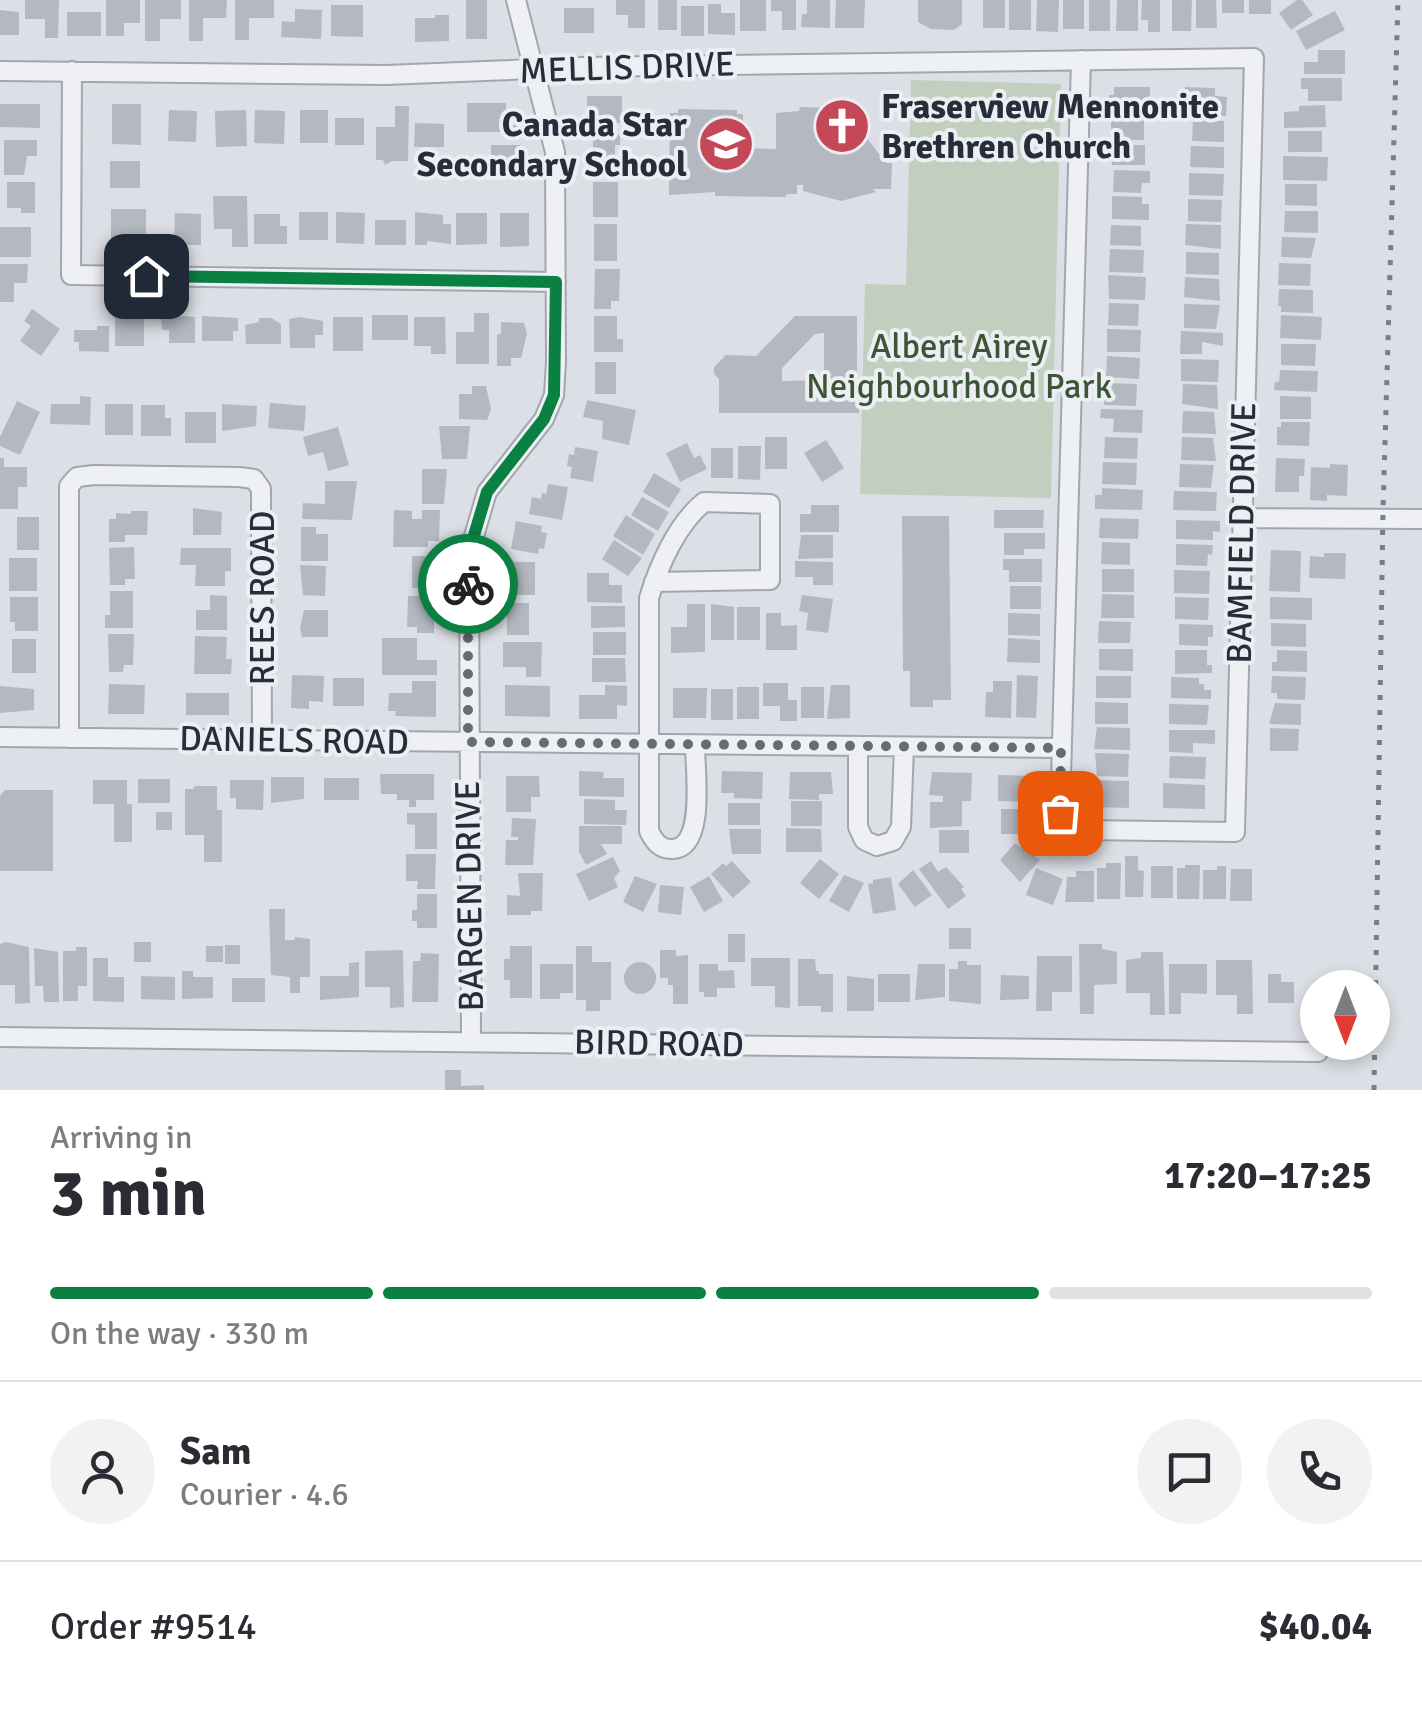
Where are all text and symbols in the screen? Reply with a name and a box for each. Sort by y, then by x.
street label: MELLIS DRIVE [519,42,735,93]
place label: Fraserview Mennonite Brethren Church [881,85,1219,168]
church icon: Fraserview Mennonite Brethren Church [812,96,872,156]
place label: Canada Star Secondary School [417,103,687,186]
school or university icon: Canada Star Secondary School [696,114,756,174]
pin [104,234,189,319]
icon: home [119,249,174,304]
park label: Albert Airey Neighbourhood Park [806,325,1112,408]
street label: BAMFIELD DRIVE [1218,402,1265,664]
street label: REES ROAD [241,511,284,685]
courier [418,534,518,634]
icon: bike [441,557,496,612]
street label: DANIELS ROAD [179,717,409,764]
pin [1018,771,1103,856]
street label: BARGEN DRIVE [446,780,493,1012]
icon: bag [1033,786,1088,841]
north arrow [1300,970,1390,1060]
map controls [1300,970,1390,1060]
street label: BIRD ROAD [574,1021,744,1066]
text: Arriving in [50,1118,192,1157]
text: 17:20–17:25 [1164,1152,1372,1199]
text: 3 min [50,1154,207,1234]
text: On the way · 330 m [50,1314,309,1353]
button: person [50,1419,155,1524]
button: chat [1137,1419,1242,1524]
button: phone [1267,1419,1372,1524]
text: Sam [180,1428,251,1475]
text: Courier · 4.6 [180,1475,349,1514]
text: Order #9514 [50,1603,257,1650]
text: $40.04 [1259,1603,1372,1650]

